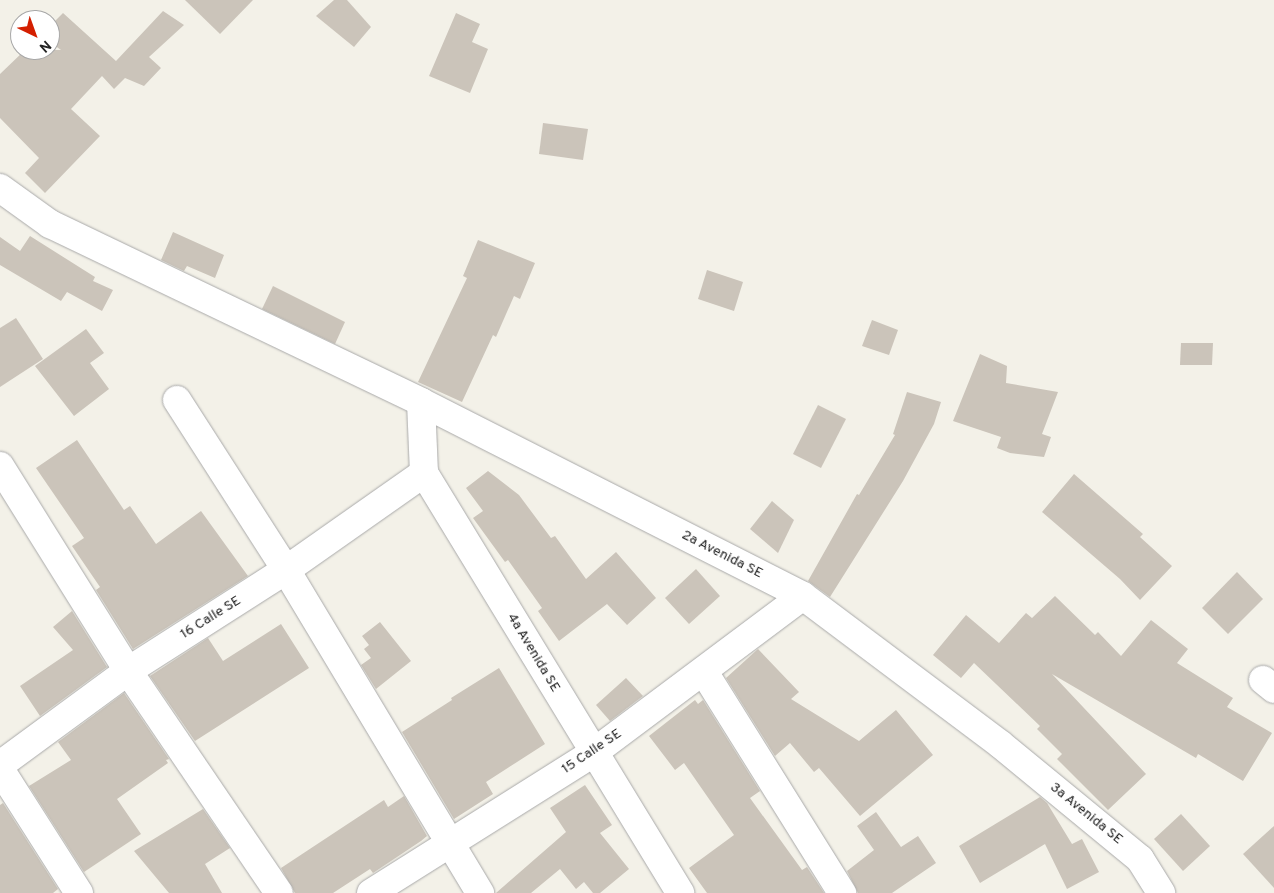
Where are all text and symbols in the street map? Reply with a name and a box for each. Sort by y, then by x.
north arrow [10,10,60,60]
text: N [35,36,54,55]
street label: 2a Avenida SE [678,527,766,583]
street label: 16 Calle SE [178,593,244,643]
street label: 4a Avenida SE [503,610,563,696]
street label: 15 Calle SE [559,726,625,778]
street label: 3a Avenida SE [1046,779,1126,849]

